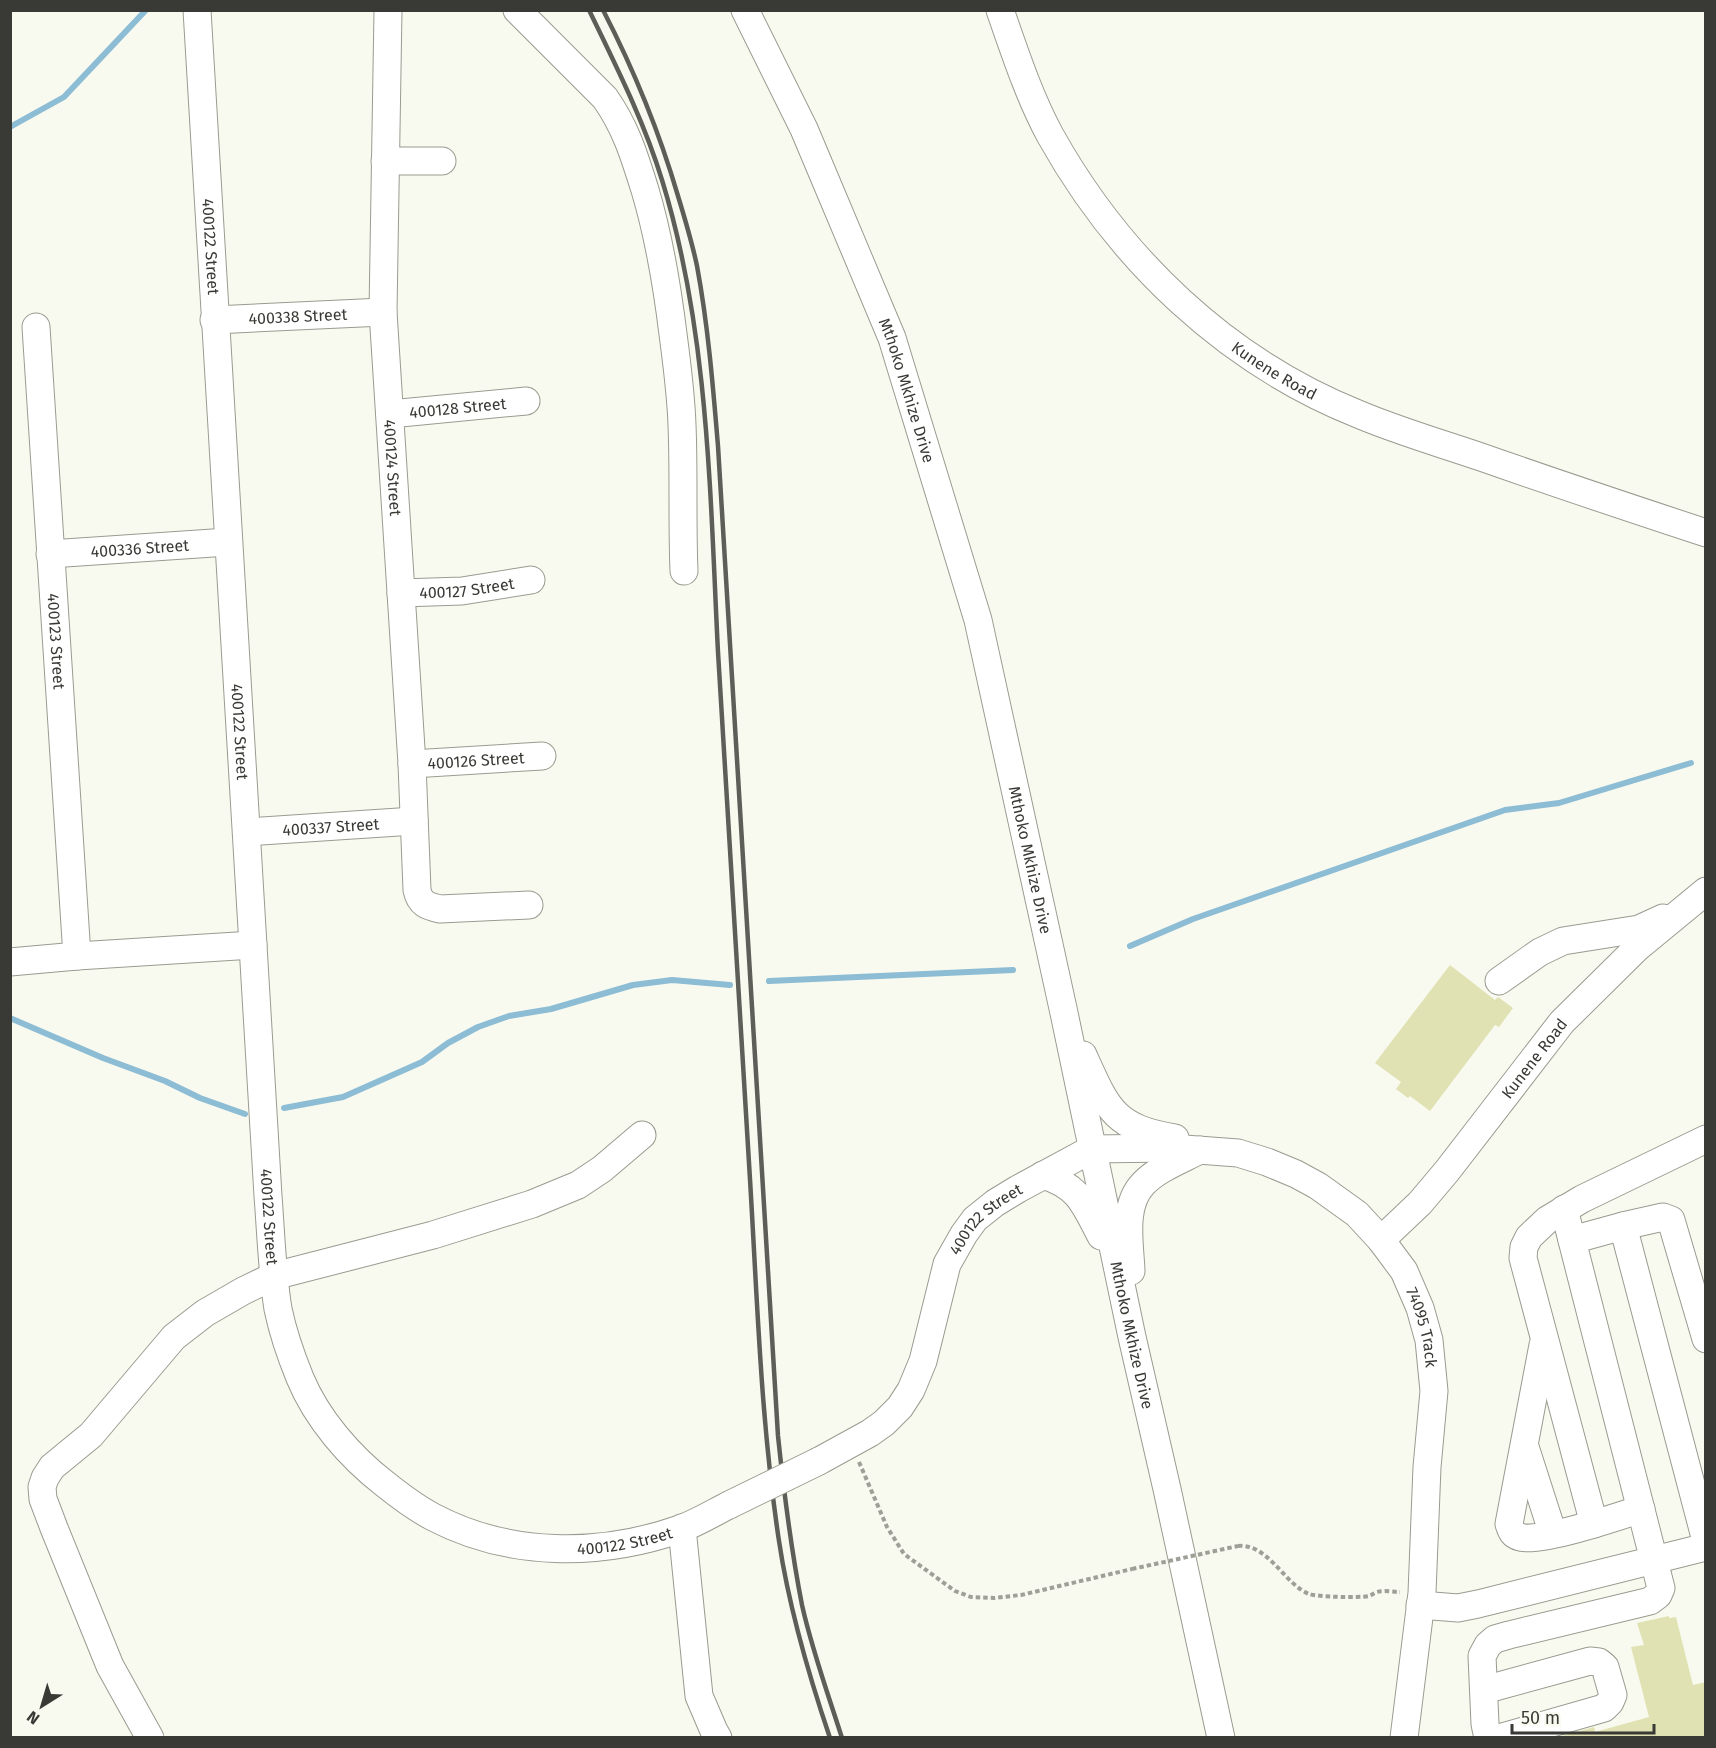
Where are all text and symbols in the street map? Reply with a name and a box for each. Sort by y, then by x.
street label: 400122 Street [198,198,223,296]
street label: 400338 Street [248,305,348,328]
street label: Mthoko Mkhize Drive [875,315,938,465]
street label: Kunene Road [1228,338,1320,404]
street label: 400128 Street [408,394,507,422]
street label: 400124 Street [380,419,405,517]
street label: 400336 Street [90,536,190,561]
street label: 400127 Street [419,574,516,602]
street label: 400123 Street [43,593,69,690]
street label: 400122 Street [227,683,252,781]
street label: 400126 Street [427,748,525,773]
street label: Mthoko Mkhize Drive [1005,784,1055,936]
street label: 400337 Street [282,814,380,840]
street label: Kunene Road [1498,1015,1571,1102]
street label: 400122 Street [256,1168,282,1266]
street label: 400122 Street [945,1180,1026,1258]
street label: Mthoko Mkhize Drive [1106,1260,1157,1411]
street label: 74095 Track [1402,1284,1441,1369]
street label: 400122 Street [577,1523,675,1559]
north arrow [12,1676,72,1736]
scale bar [1512,1697,1654,1735]
text: N [23,1707,43,1728]
text: 50 m [1521,1707,1560,1729]

